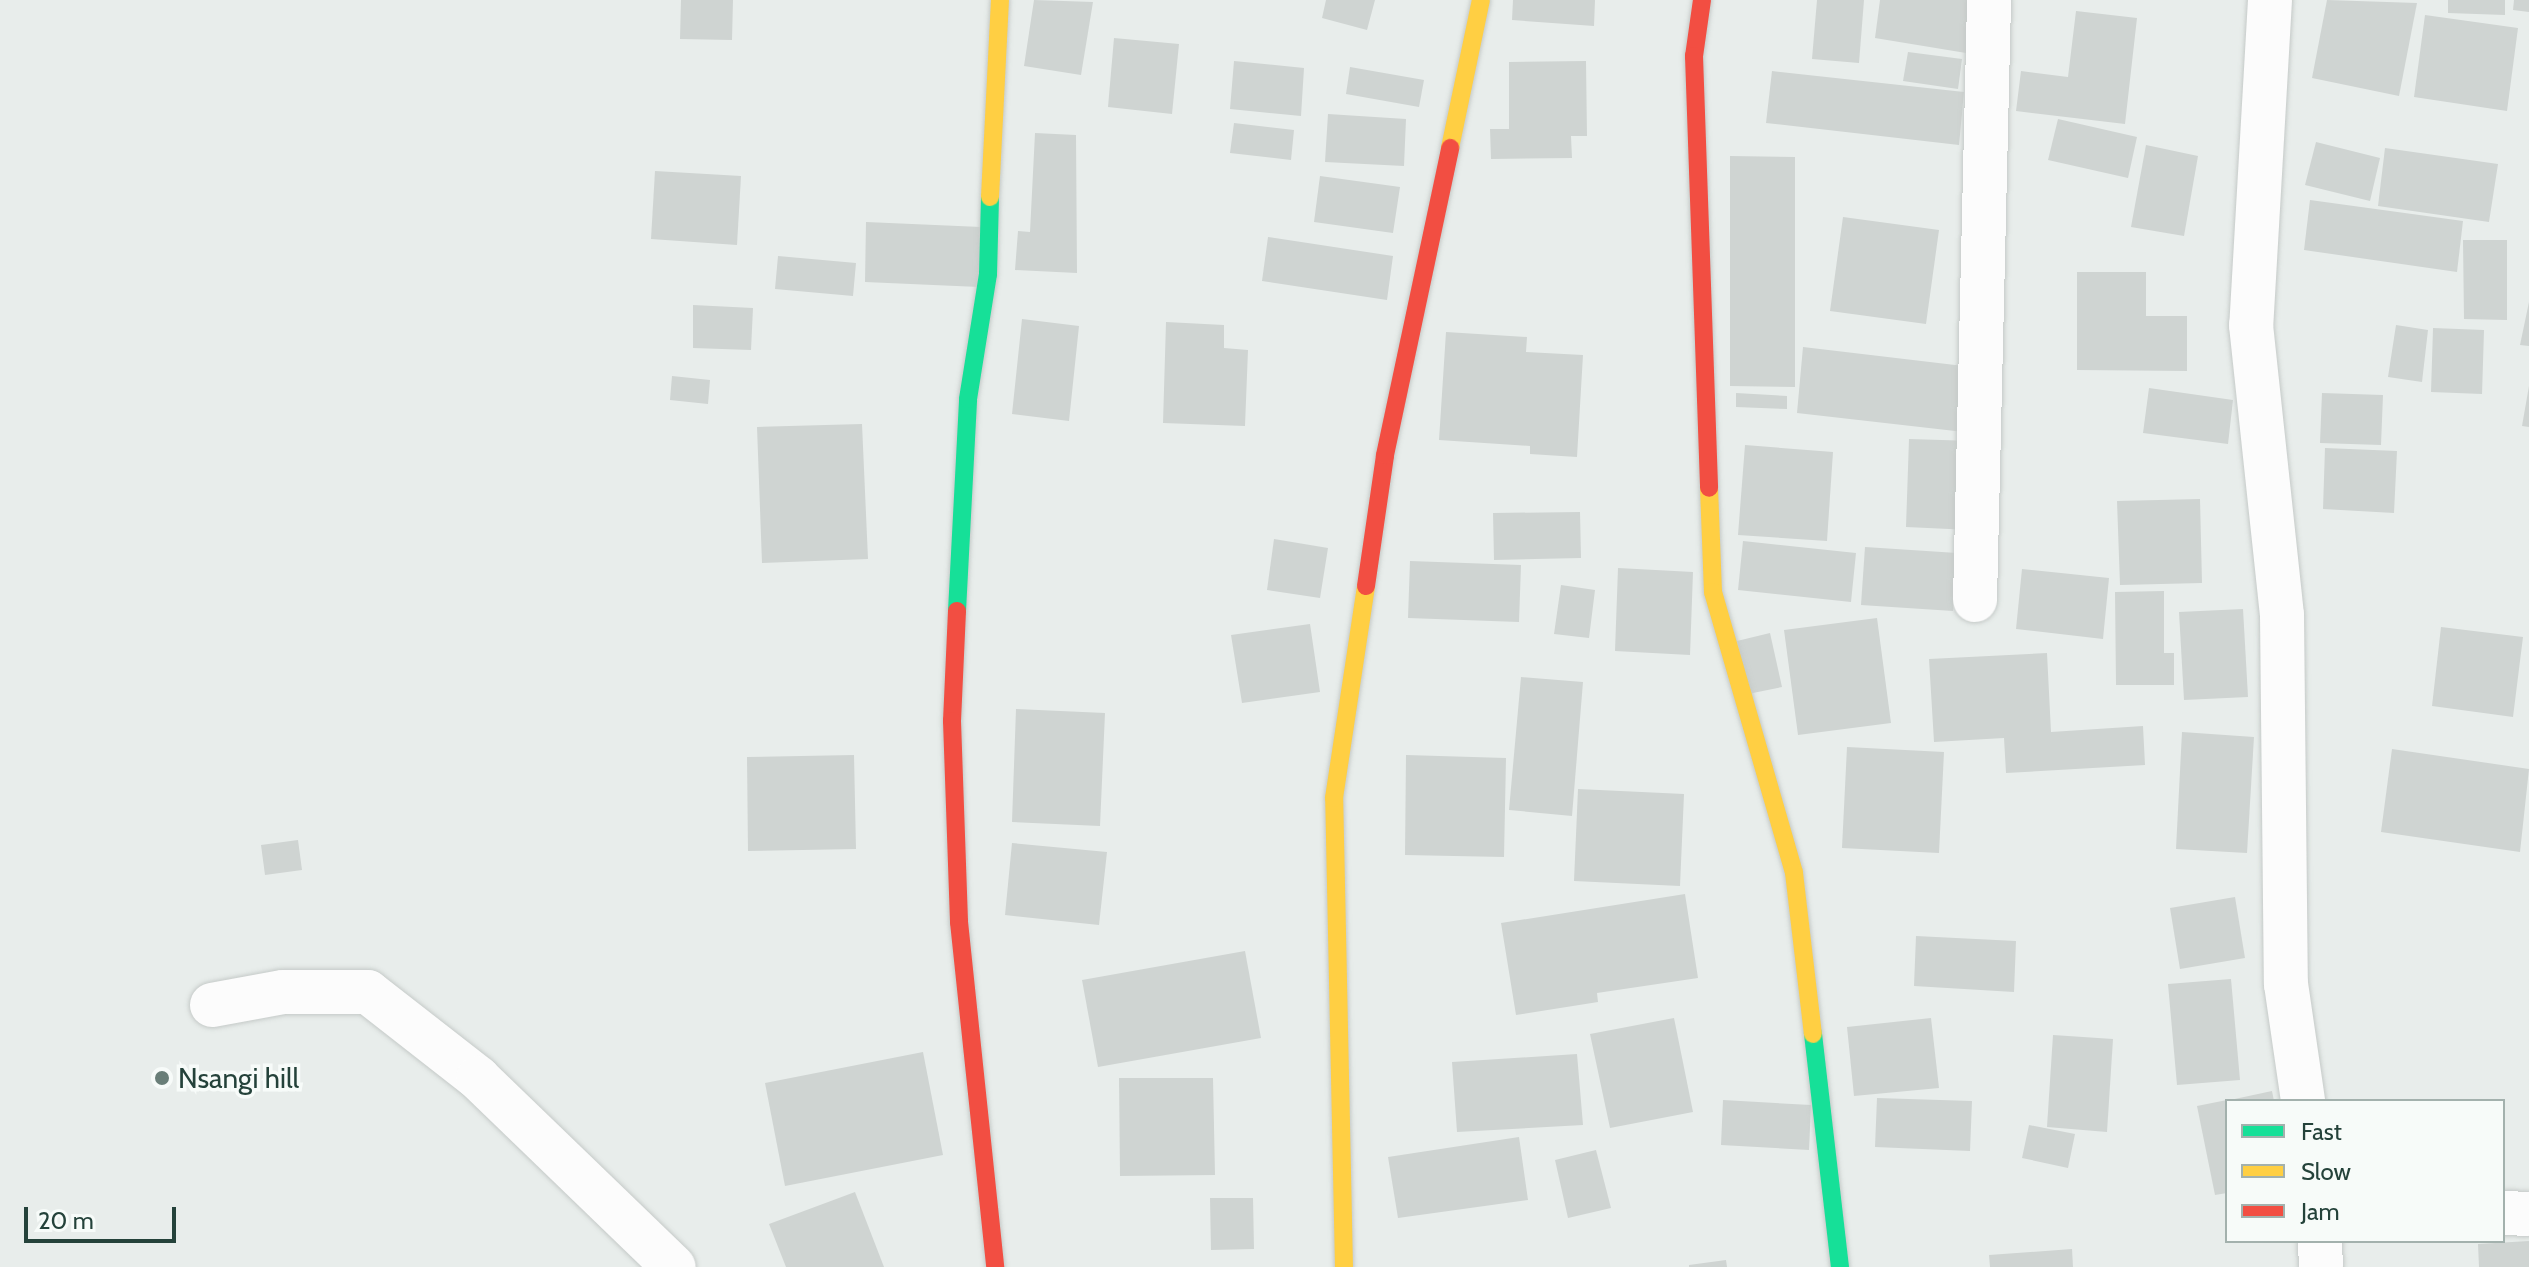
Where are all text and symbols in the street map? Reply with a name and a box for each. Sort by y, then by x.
place label: Nsangi hill [178,1061,299,1095]
marker: Nsangi hill [153,1069,171,1087]
legend [2225,1099,2505,1243]
text: Fast [2301,1117,2342,1146]
text: Slow [2301,1157,2351,1186]
scale bar [28,1191,180,1241]
text: Jam [2301,1197,2339,1226]
text: 20 m [38,1206,94,1235]

